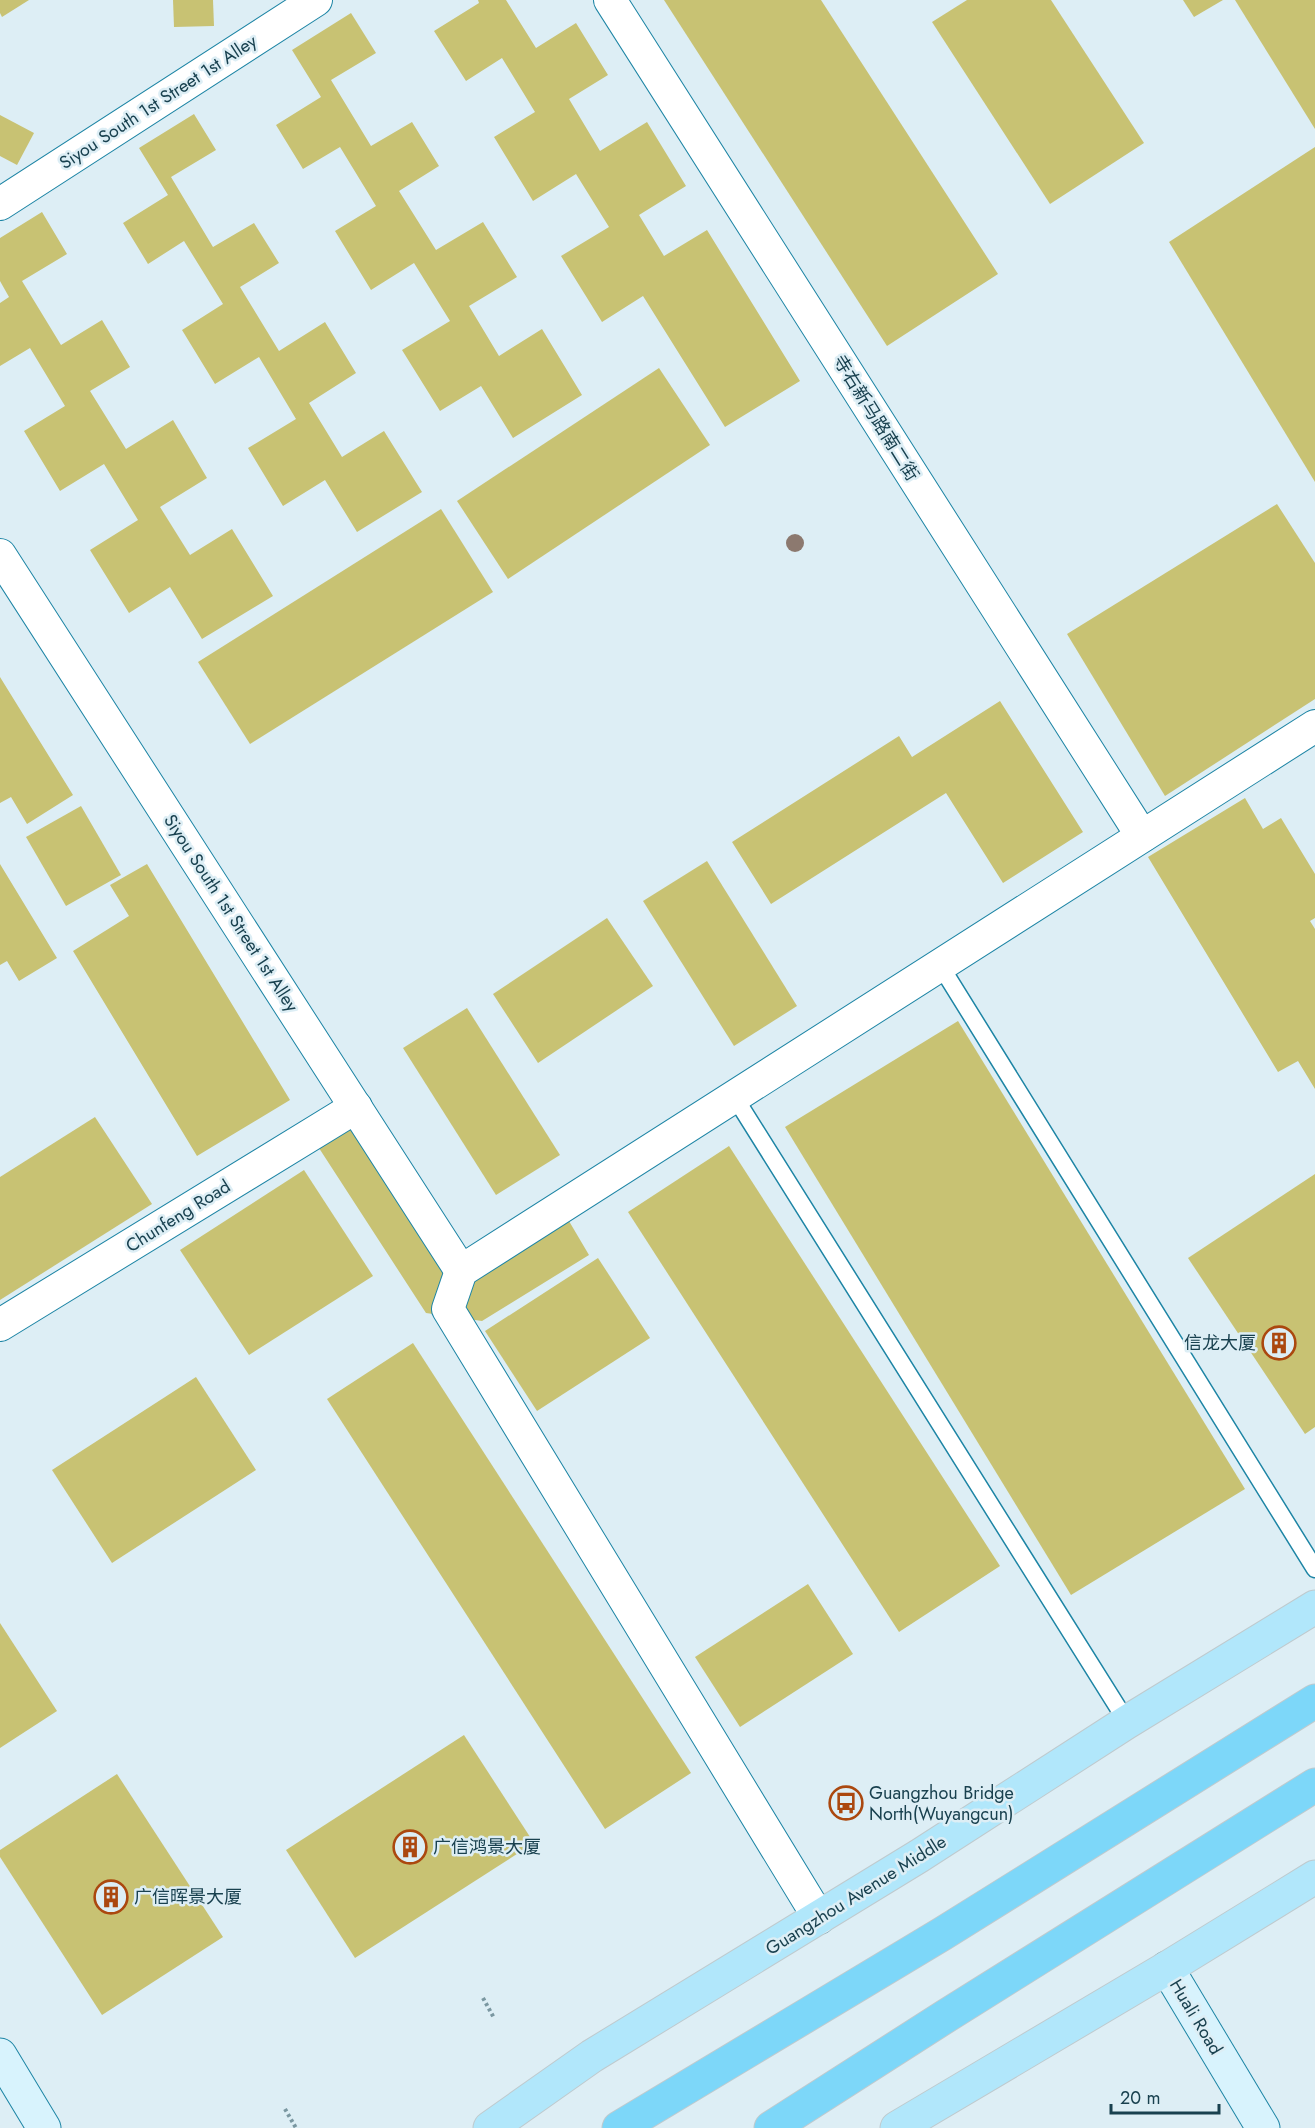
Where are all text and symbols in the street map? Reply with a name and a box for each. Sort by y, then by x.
street label: Siyou South 1st Street 1st Alley [54,28,262,176]
street label: 寺右新马路南二街 [827,350,925,486]
street label: Siyou South 1st Street 1st Alley [157,809,305,1017]
street label: Chunfeng Road [121,1173,235,1259]
building icon: 信龙大厦 [1261,1325,1297,1361]
place label: 信龙大厦 [1184,1330,1256,1356]
place label: Guangzhou Bridge North(Wuyangcun) [869,1780,1014,1827]
bus stop icon: Guangzhou Bridge North(Wuyangcun) [828,1785,864,1821]
building icon: 广信鸿景大厦 [392,1829,428,1865]
street label: Guangzhou Avenue Middle [761,1829,951,1961]
place label: 广信鸿景大厦 [433,1834,541,1860]
building icon: 广信晖景大厦 [93,1879,129,1915]
place label: 广信晖景大厦 [134,1884,242,1910]
street label: Huali Road [1163,1974,1229,2060]
scale bar [1111,2077,1219,2115]
text: 20 m [1120,2085,1160,2111]

